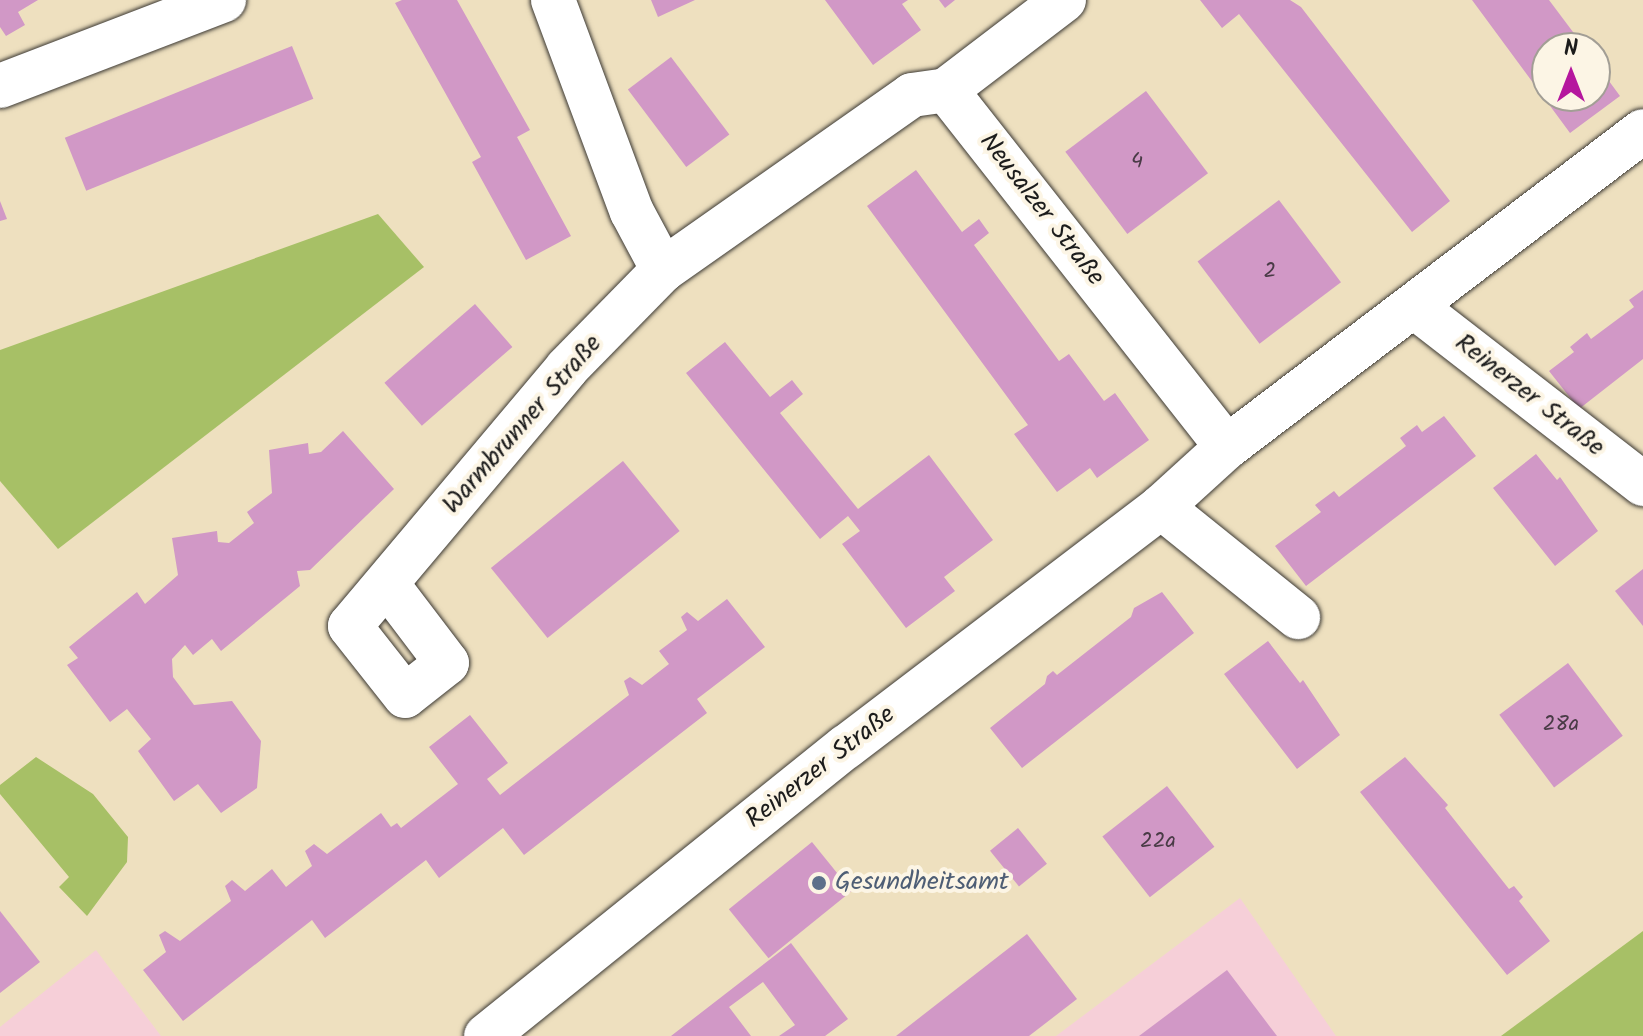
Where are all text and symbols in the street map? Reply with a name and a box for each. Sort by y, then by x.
north arrow [1531,32,1611,112]
text: N [1564,32,1578,67]
street label: Neusalzer Straße [972,127,1110,293]
house number: 4 [1131,149,1143,175]
house number: 2 [1264,259,1276,285]
street label: Reinerzer Straße [1448,328,1610,464]
street label: Warmbrunner Straße [437,329,609,521]
street label: Reinerzer Straße [740,700,902,836]
house number: 28a [1543,712,1579,738]
house number: 22a [1140,829,1176,855]
place label: Gesundheitsamt [835,867,1009,899]
marker: Gesundheitsamt [810,874,828,892]

